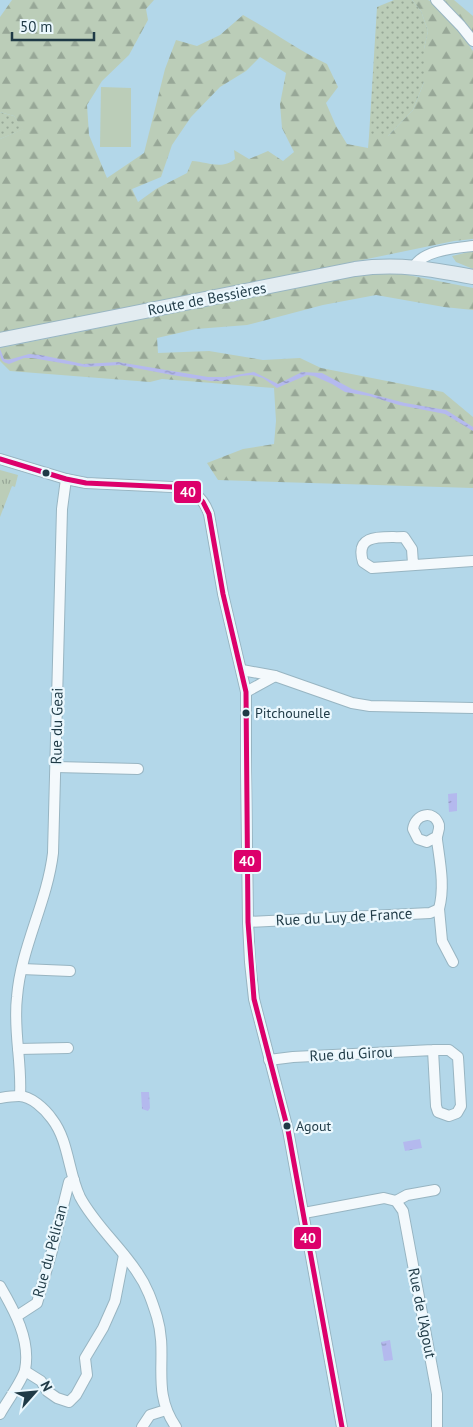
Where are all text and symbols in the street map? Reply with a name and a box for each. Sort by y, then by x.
scale bar [12,10,95,42]
text: 50 m [20,17,53,36]
street label: Route de Bessières [146,278,268,319]
unlabelled marker [41,468,51,478]
line badge: 40 [173,480,202,504]
text: 40 [180,483,196,501]
street label: Rue du Geai [46,687,67,765]
place label: Pitchounelle [255,704,330,722]
marker: Pitchounelle [241,708,251,718]
line badge: 40 [233,849,262,873]
text: 40 [239,852,255,870]
street label: Rue du Luy de France [275,903,413,930]
street label: Rue du Girou [309,1042,393,1065]
place label: Agout [296,1117,332,1135]
marker: Agout [282,1121,292,1131]
street label: Rue du Pélican [28,1203,71,1299]
line badge: 40 [293,1226,322,1250]
text: 40 [300,1229,316,1247]
street label: Rue de l'Agout [404,1266,441,1360]
north arrow [10,1367,60,1417]
text: N [36,1378,57,1394]

